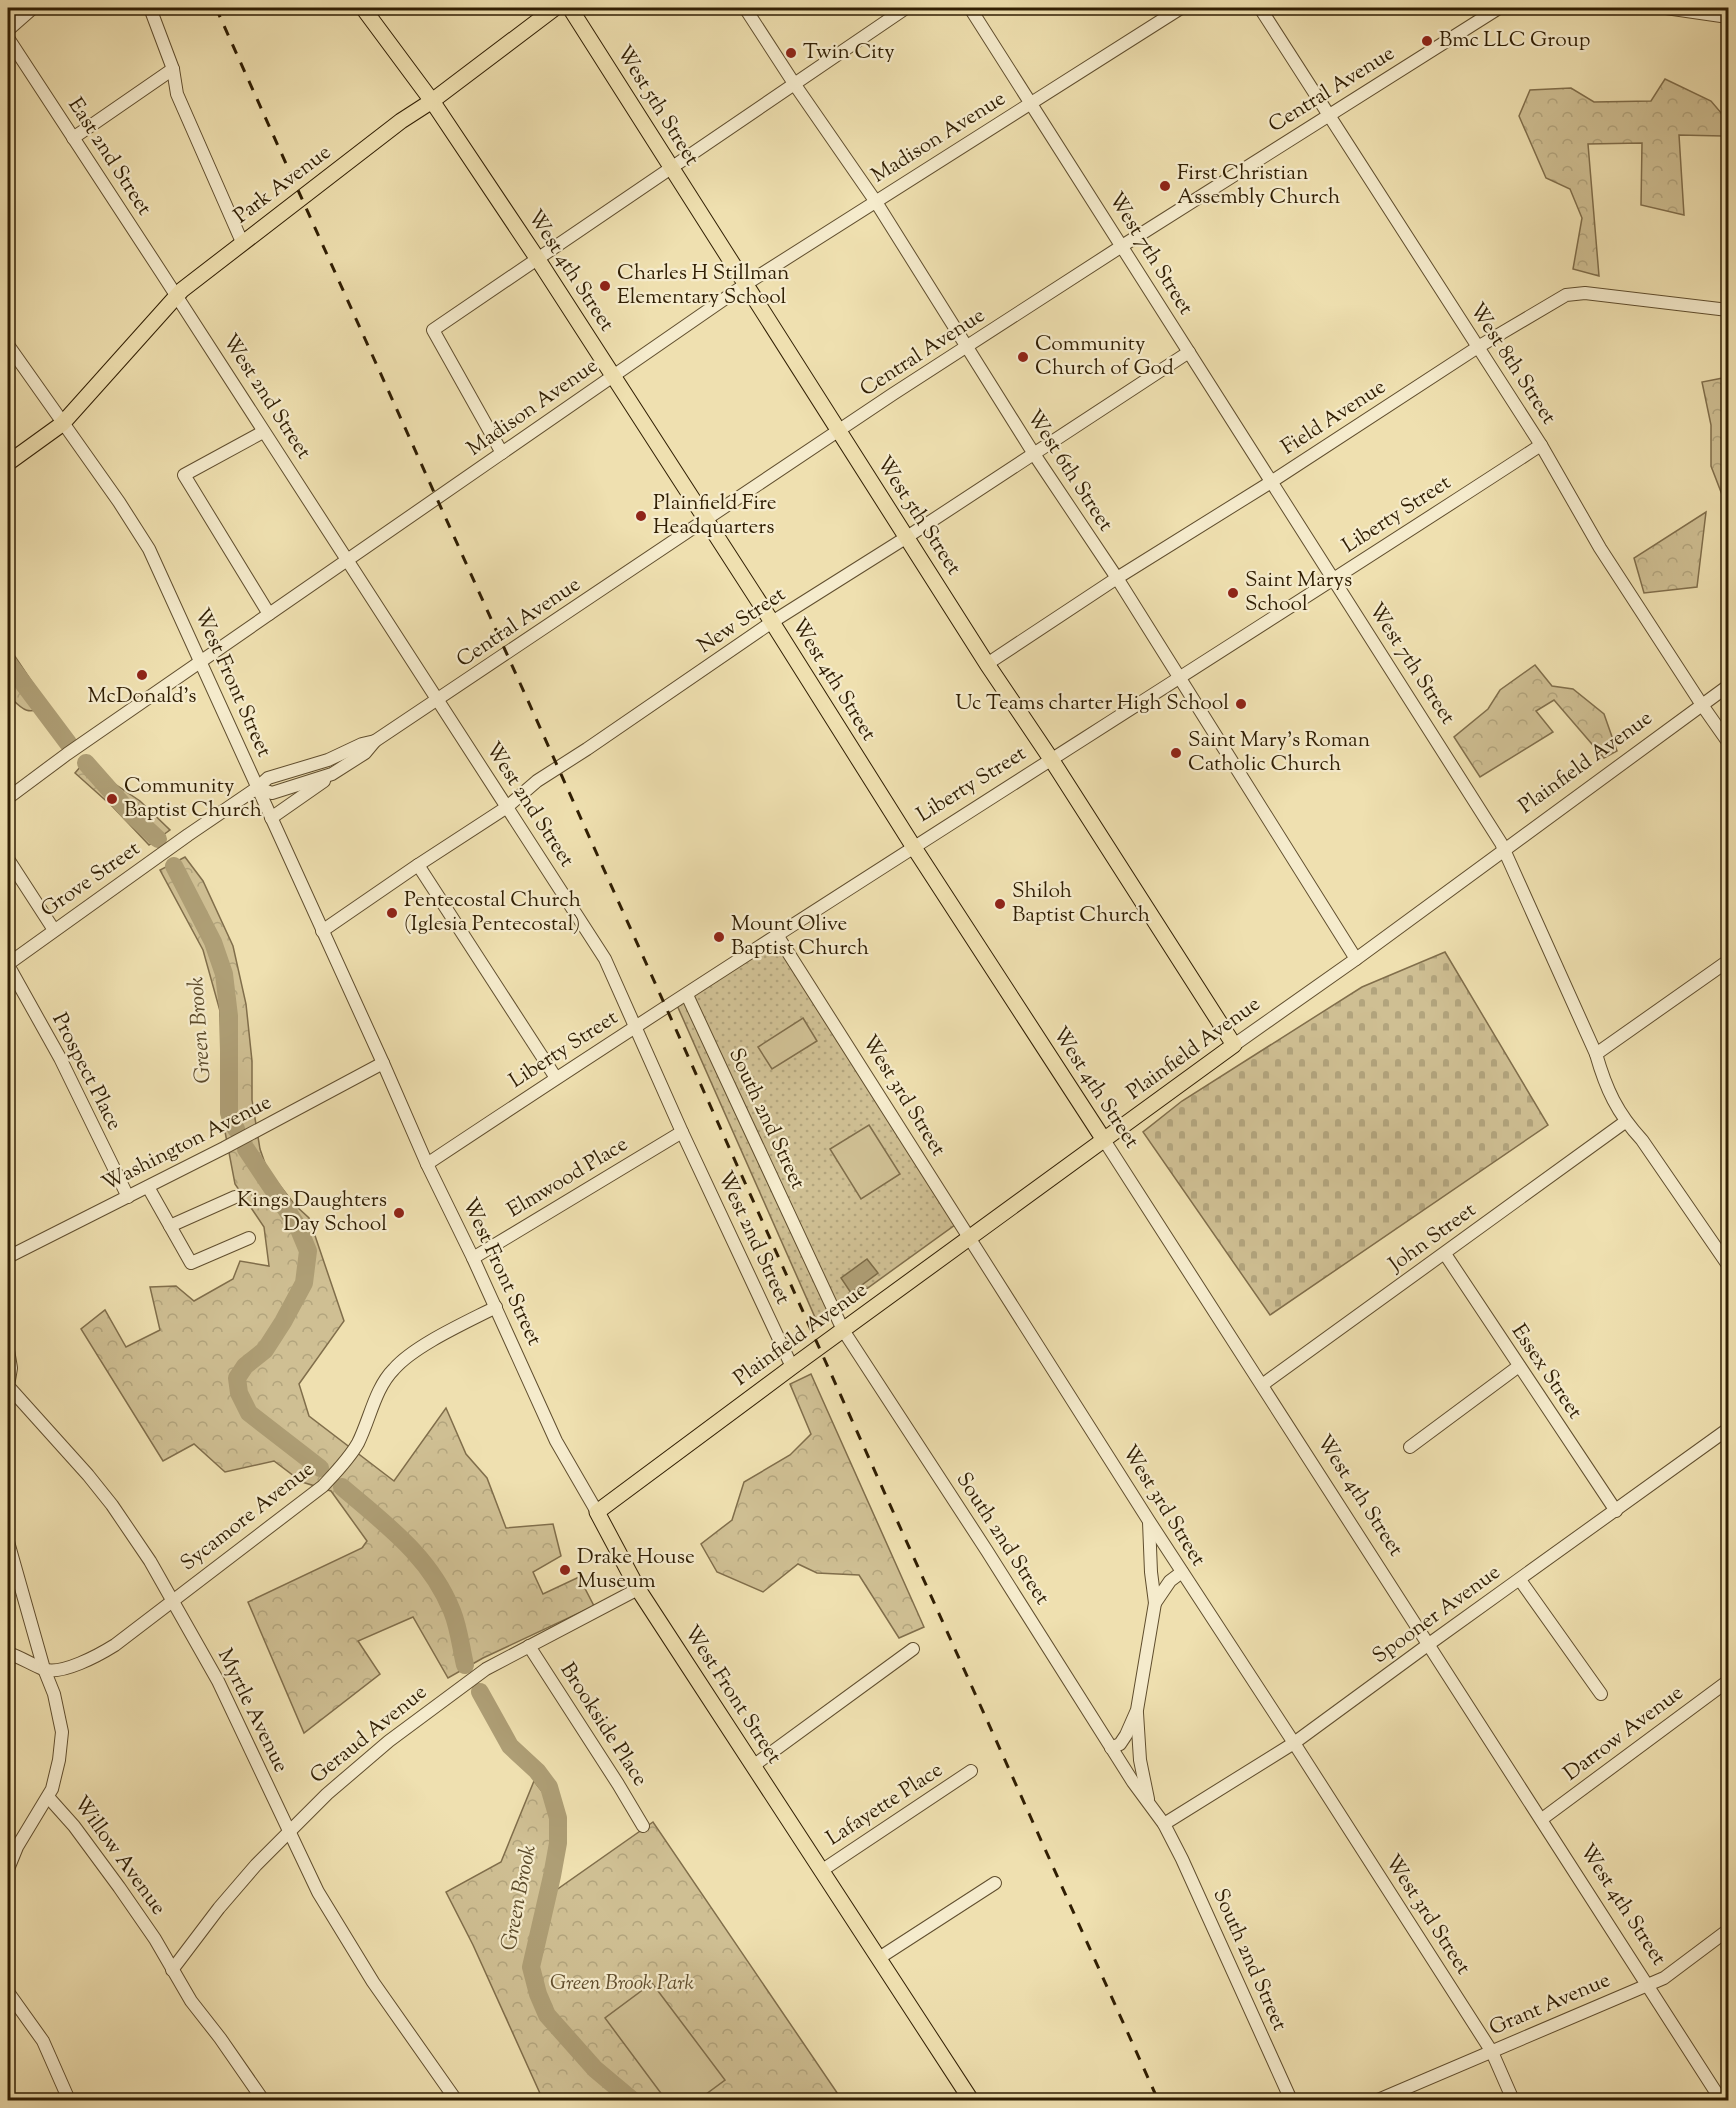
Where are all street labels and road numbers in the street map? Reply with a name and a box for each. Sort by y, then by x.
street label: Central Avenue [1263,39,1401,141]
street label: West 5th Street [608,40,706,172]
street label: Madison Avenue [866,85,1012,191]
street label: East 2nd Street [60,92,158,222]
street label: Park Avenue [228,138,338,232]
street label: West 7th Street [1100,187,1200,321]
street label: West 4th Street [519,204,621,338]
street label: West 8th Street [1461,297,1563,431]
street label: Central Avenue [855,301,991,405]
street label: West 2nd Street [214,329,318,465]
street label: Madison Avenue [462,352,604,464]
street label: Field Avenue [1276,373,1392,463]
street label: West 6th Street [1018,404,1120,538]
street label: West 5th Street [868,451,968,581]
street label: Liberty Street [1337,469,1457,561]
street label: Central Avenue [451,570,587,676]
street label: New Street [692,581,792,661]
street label: West 7th Street [1360,597,1462,731]
street label: West Front Street [186,604,278,762]
street label: West 4th Street [783,613,883,747]
street label: Plainfield Avenue [1513,704,1659,822]
street label: West 2nd Street [477,737,581,873]
street label: Liberty Street [912,739,1032,831]
street label: Grove Street [35,835,147,925]
street label: Plainfield Avenue [1121,990,1267,1108]
street label: Liberty Street [504,1004,624,1096]
street label: Prospect Place [44,1008,128,1136]
street label: West 4th Street [1044,1021,1146,1155]
street label: West 3rd Street [854,1030,952,1162]
street label: South 2nd Street [720,1043,812,1195]
street label: Washington Avenue [97,1088,277,1200]
street label: Elmwood Place [502,1130,634,1226]
street label: West 2nd Street [709,1167,797,1309]
street label: West Front Street [454,1193,548,1351]
street label: John Street [1383,1196,1483,1280]
street label: Plainfield Avenue [728,1276,874,1394]
street label: Essex Street [1503,1318,1589,1426]
street label: West 4th Street [1308,1429,1410,1563]
street label: West 3rd Street [1114,1440,1212,1572]
street label: Sycamore Avenue [175,1455,321,1579]
street label: South 2nd Street [948,1467,1056,1611]
street label: Spooner Avenue [1367,1558,1507,1672]
street label: West Front Street [676,1620,788,1770]
street label: Myrtle Avenue [209,1644,295,1778]
street label: Brookside Place [552,1657,654,1793]
street label: Geraud Avenue [304,1678,434,1792]
street label: Darrow Avenue [1558,1679,1690,1789]
street label: Lafayette Place [821,1756,949,1854]
street label: Willow Avenue [65,1790,173,1922]
street label: West 4th Street [1571,1838,1673,1972]
street label: West 3rd Street [1377,1849,1477,1981]
street label: South 2nd Street [1204,1884,1294,2036]
street label: Grant Avenue [1485,1966,1615,2044]

